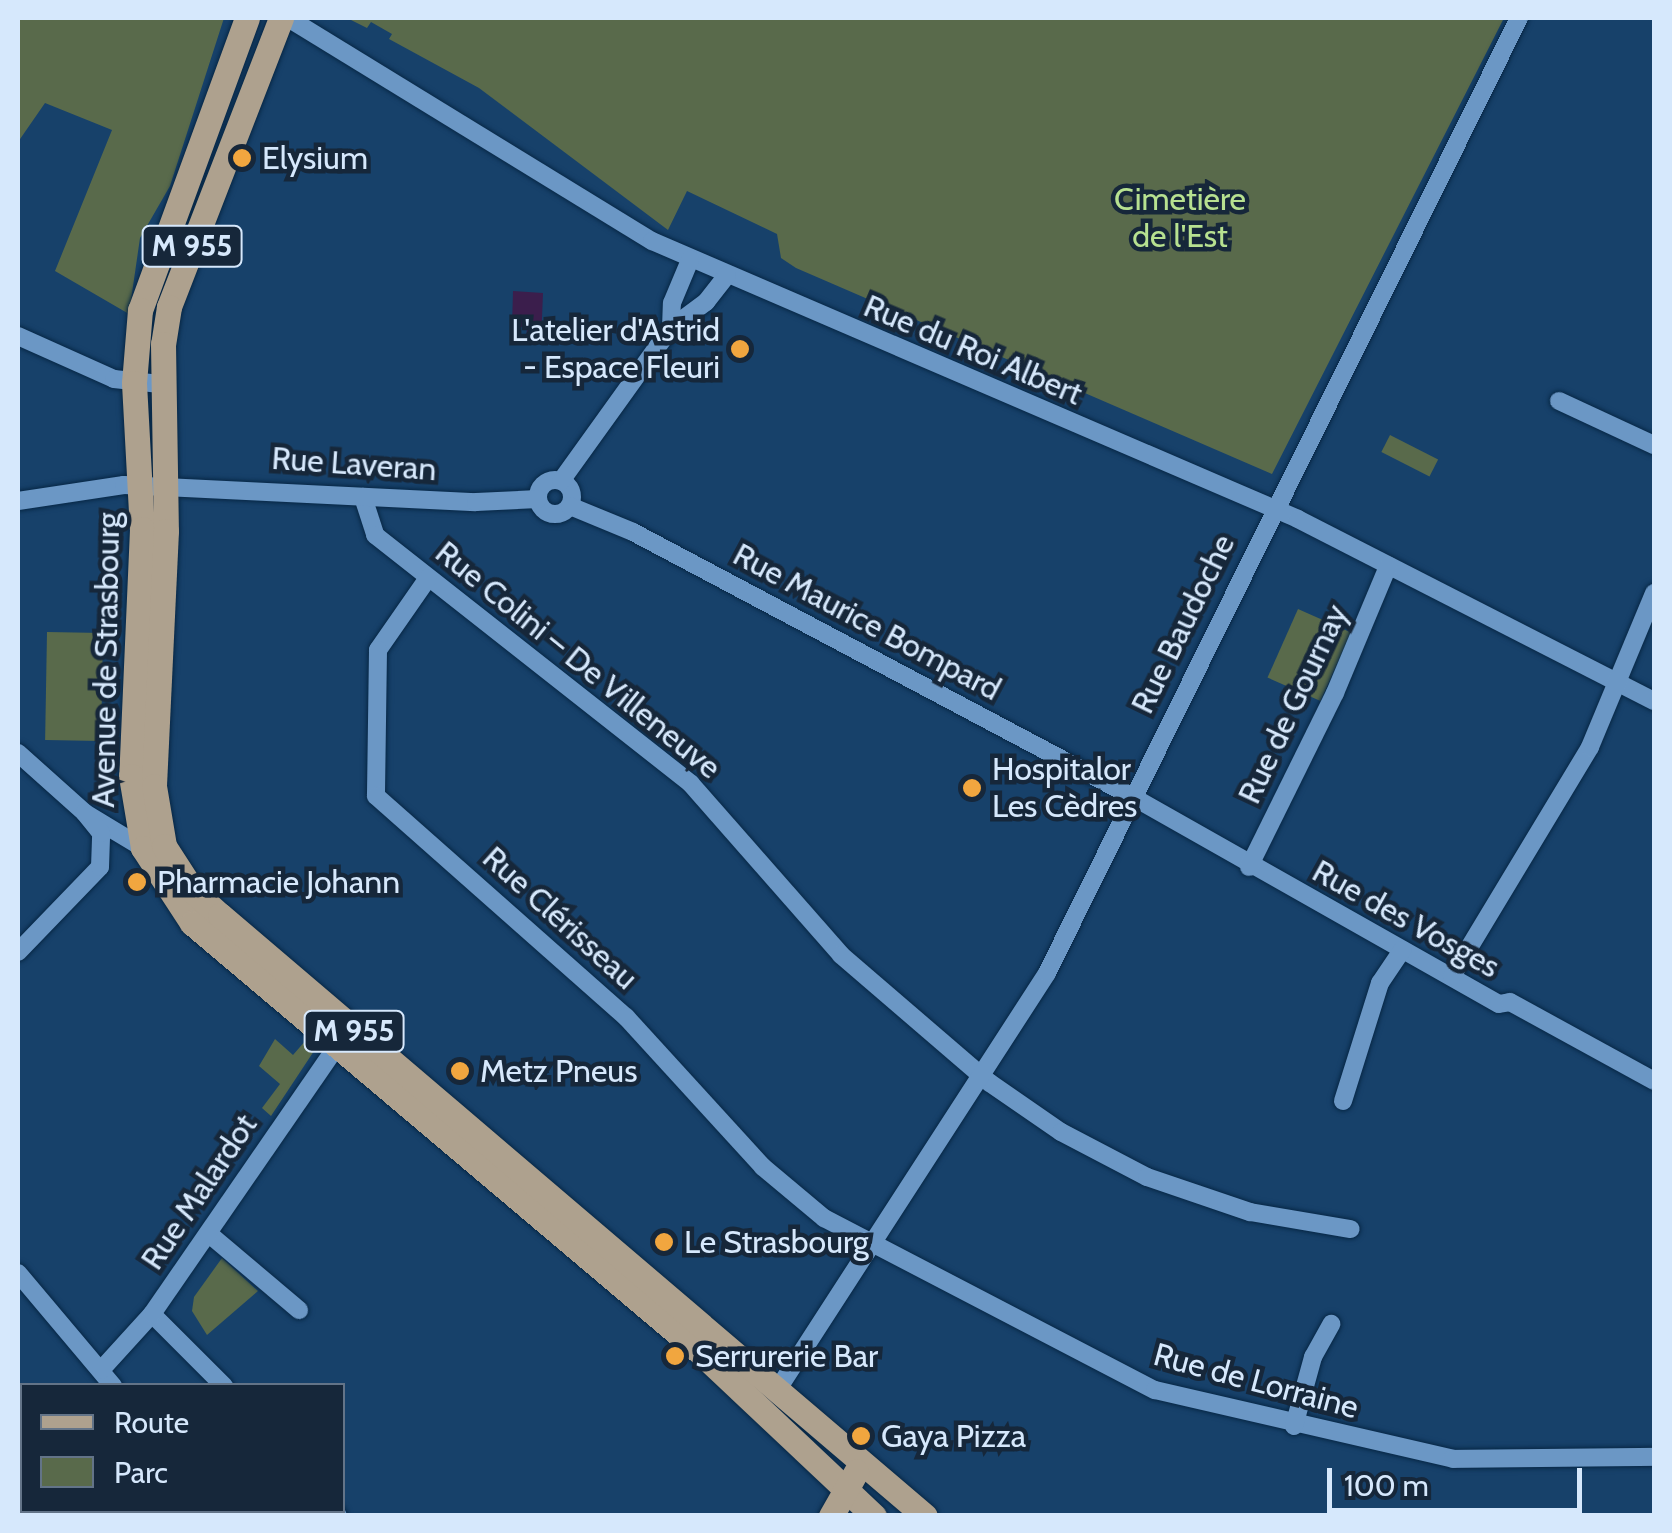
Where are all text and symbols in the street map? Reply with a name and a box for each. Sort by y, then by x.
place label: Elysium [262,139,368,177]
marker: Elysium [231,147,253,169]
park label: Cimetière de l'Est [1114,181,1246,256]
road number: M 955 [140,221,244,271]
street label: Rue du Roi Albert [858,287,1088,413]
place label: L'atelier d'Astrid - Espace Fleuri [511,312,720,387]
marker: L'atelier d'Astrid - Espace Fleuri [729,338,751,360]
street label: Rue Laveran [270,439,438,489]
street label: Avenue de Strasbourg [84,512,128,808]
street label: Rue Baudoche [1123,528,1243,720]
street label: Rue Colini – De Villeneuve [428,533,728,787]
street label: Rue Maurice Bompard [727,535,1007,709]
street label: Rue de Gournay [1230,598,1356,810]
place label: Hospitalor Les Cèdres [992,751,1137,826]
marker: Hospitalor Les Cèdres [961,777,983,799]
street label: Rue Clérisseau [475,839,645,997]
street label: Rue des Vosges [1306,852,1506,986]
place label: Pharmacie Johann [157,863,400,901]
marker: Pharmacie Johann [126,871,148,893]
road number: M 955 [302,1006,406,1056]
place label: Metz Pneus [480,1052,637,1090]
marker: Metz Pneus [449,1060,471,1082]
street label: Rue Malardot [133,1107,265,1277]
place label: Le Strasbourg [684,1223,869,1261]
marker: Le Strasbourg [653,1231,675,1253]
street label: Rue de Lorraine [1149,1335,1363,1427]
place label: Serrurerie Bar [695,1337,878,1375]
marker: Serrurerie Bar [664,1345,686,1367]
legend [20,1383,345,1513]
text: Route [114,1404,189,1441]
place label: Gaya Pizza [881,1417,1026,1455]
marker: Gaya Pizza [850,1425,872,1447]
scale bar [1332,1448,1587,1510]
text: Parc [114,1454,168,1491]
text: 100 m [1344,1467,1429,1504]

